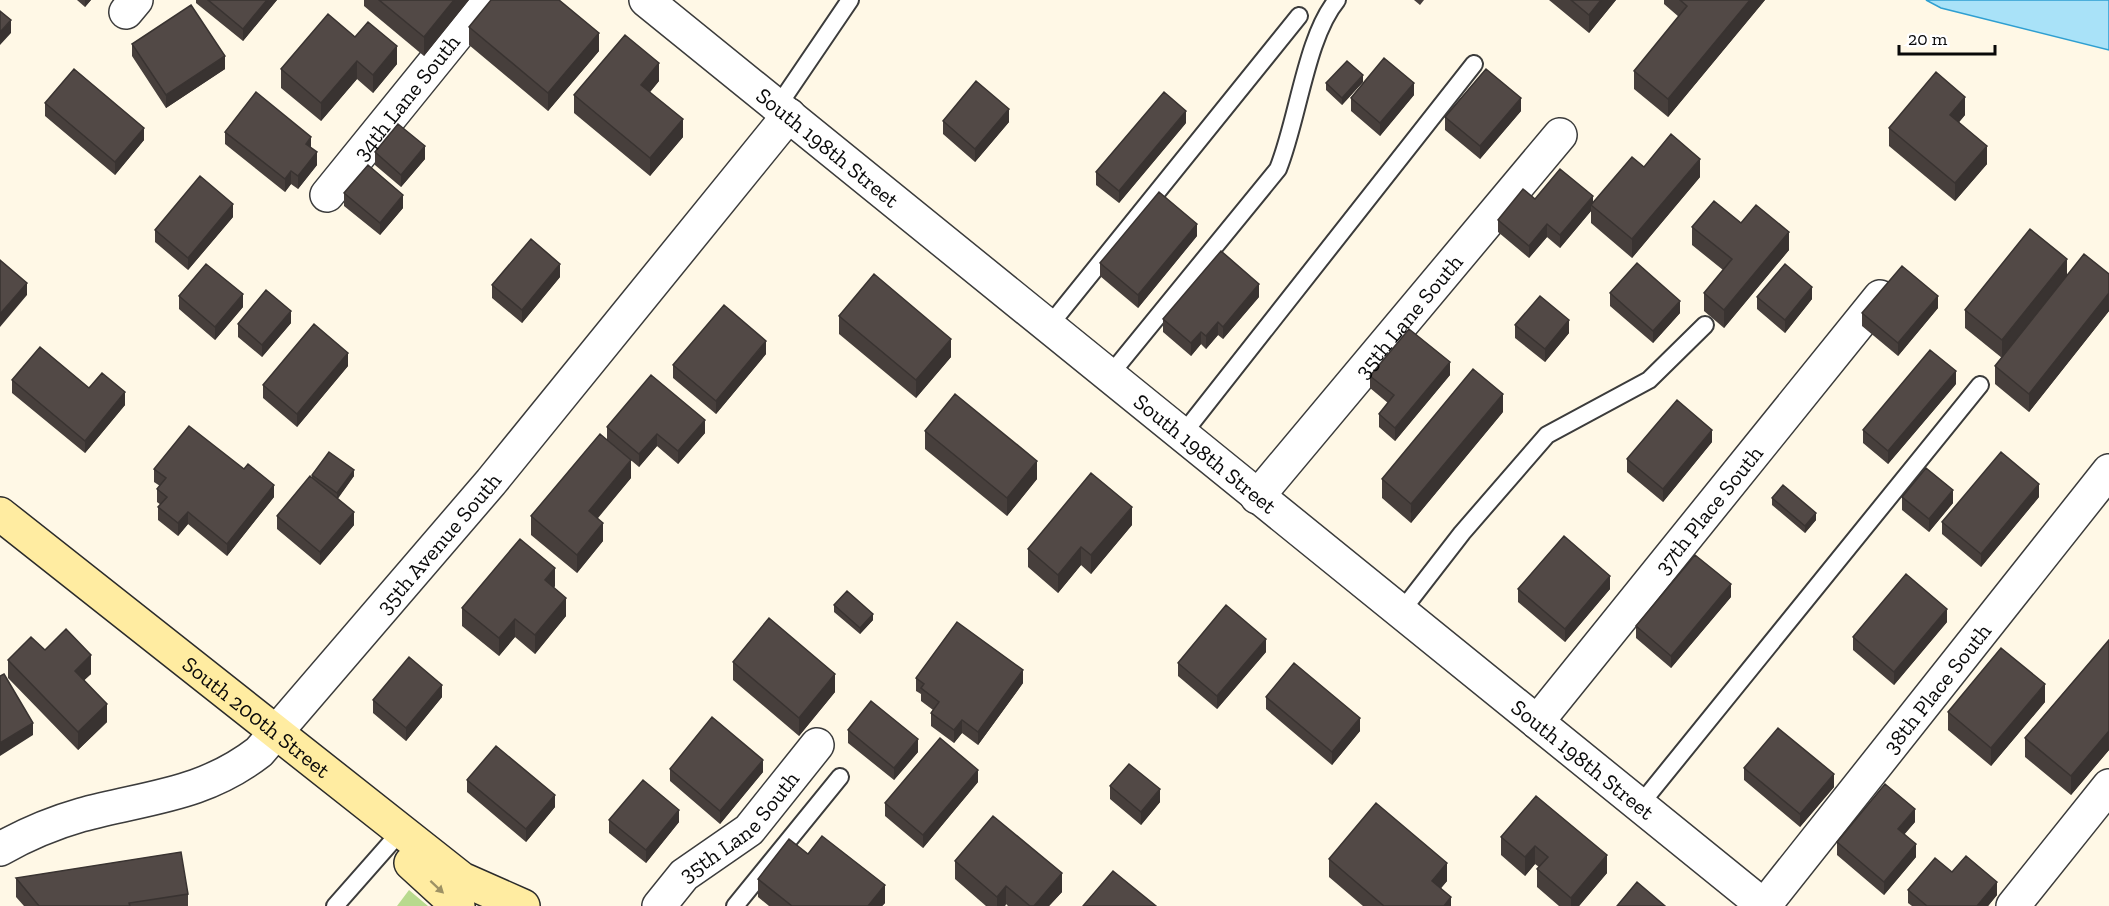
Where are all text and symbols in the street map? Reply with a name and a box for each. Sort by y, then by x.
scale bar [1899,18,1995,56]
street label: 34th Lane South [348,28,466,166]
text: 20 m [1908,28,1948,50]
street label: South 198th Street [751,82,905,214]
street label: 35th Lane South [1349,248,1469,384]
street label: South 198th Street [1128,388,1283,520]
street label: 37th Place South [1649,440,1769,579]
street label: 35th Avenue South [371,467,507,619]
street label: 38th Place South [1877,618,1997,759]
street label: South 200th Street [177,651,336,784]
street label: South 198th Street [1506,694,1660,826]
street label: 35th Lane South [674,765,805,888]
one-way arrow [429,880,443,894]

